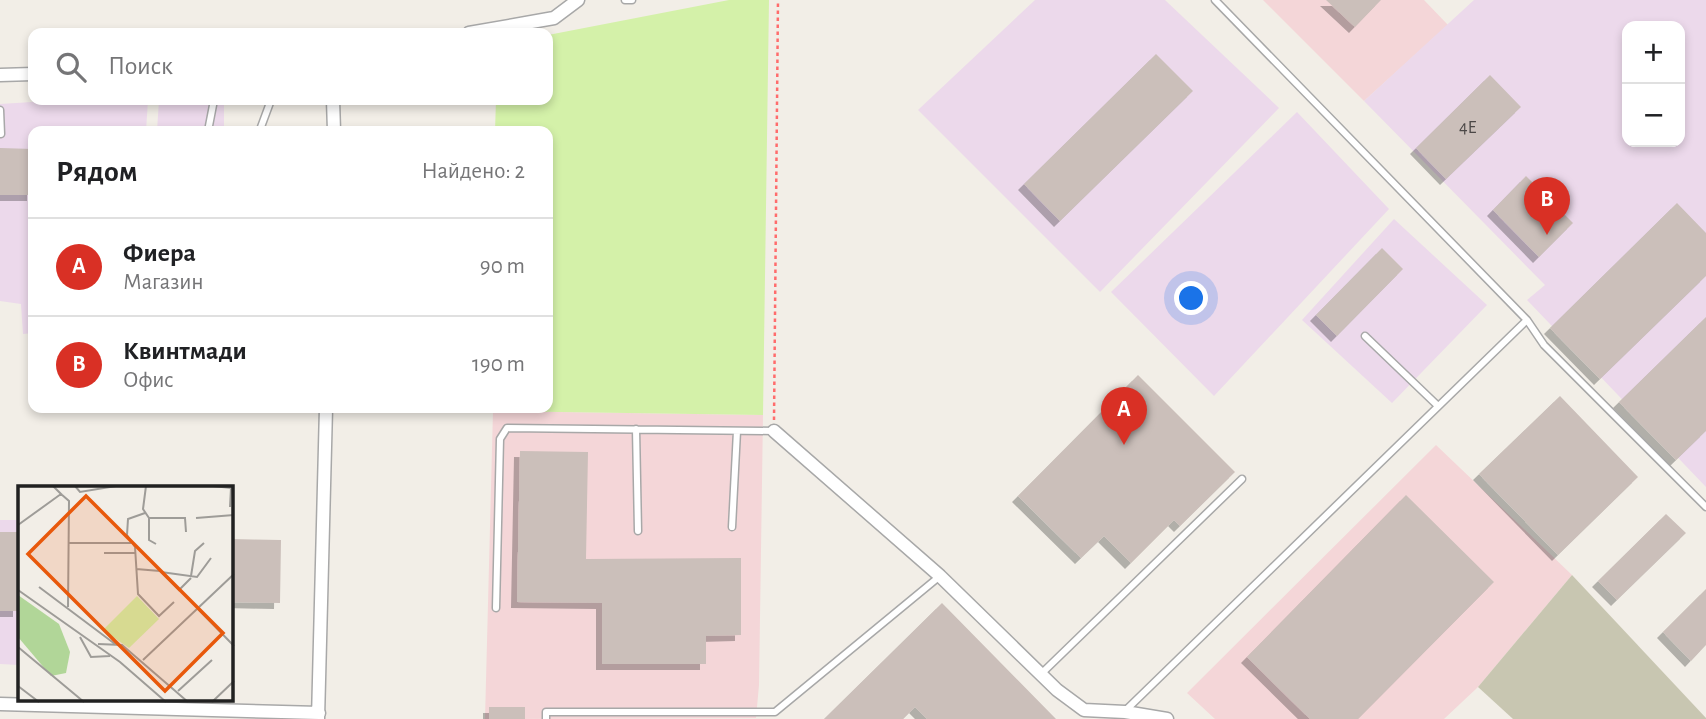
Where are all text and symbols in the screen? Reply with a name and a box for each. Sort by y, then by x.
map controls [1622,21,1685,147]
button: + [1622,21,1685,84]
search box [28,28,553,105]
icon: search [52,48,90,86]
text: Поиск [108,53,173,79]
button: − [1622,84,1685,147]
house number: 4Е [1459,119,1477,137]
text: Рядом [56,157,138,187]
text: Найдено: 2 [422,160,525,183]
pin: B [1524,177,1570,235]
text: Фиера [123,240,196,266]
text: A [72,255,86,278]
text: 90 m [480,255,525,278]
text: Магазин [123,271,204,294]
your location [1174,281,1208,315]
text: Квинтмади [123,338,247,364]
text: B [72,353,86,376]
text: 190 m [472,353,525,376]
text: Офис [123,369,174,392]
pin: A [1101,387,1147,445]
inset map [18,486,233,702]

